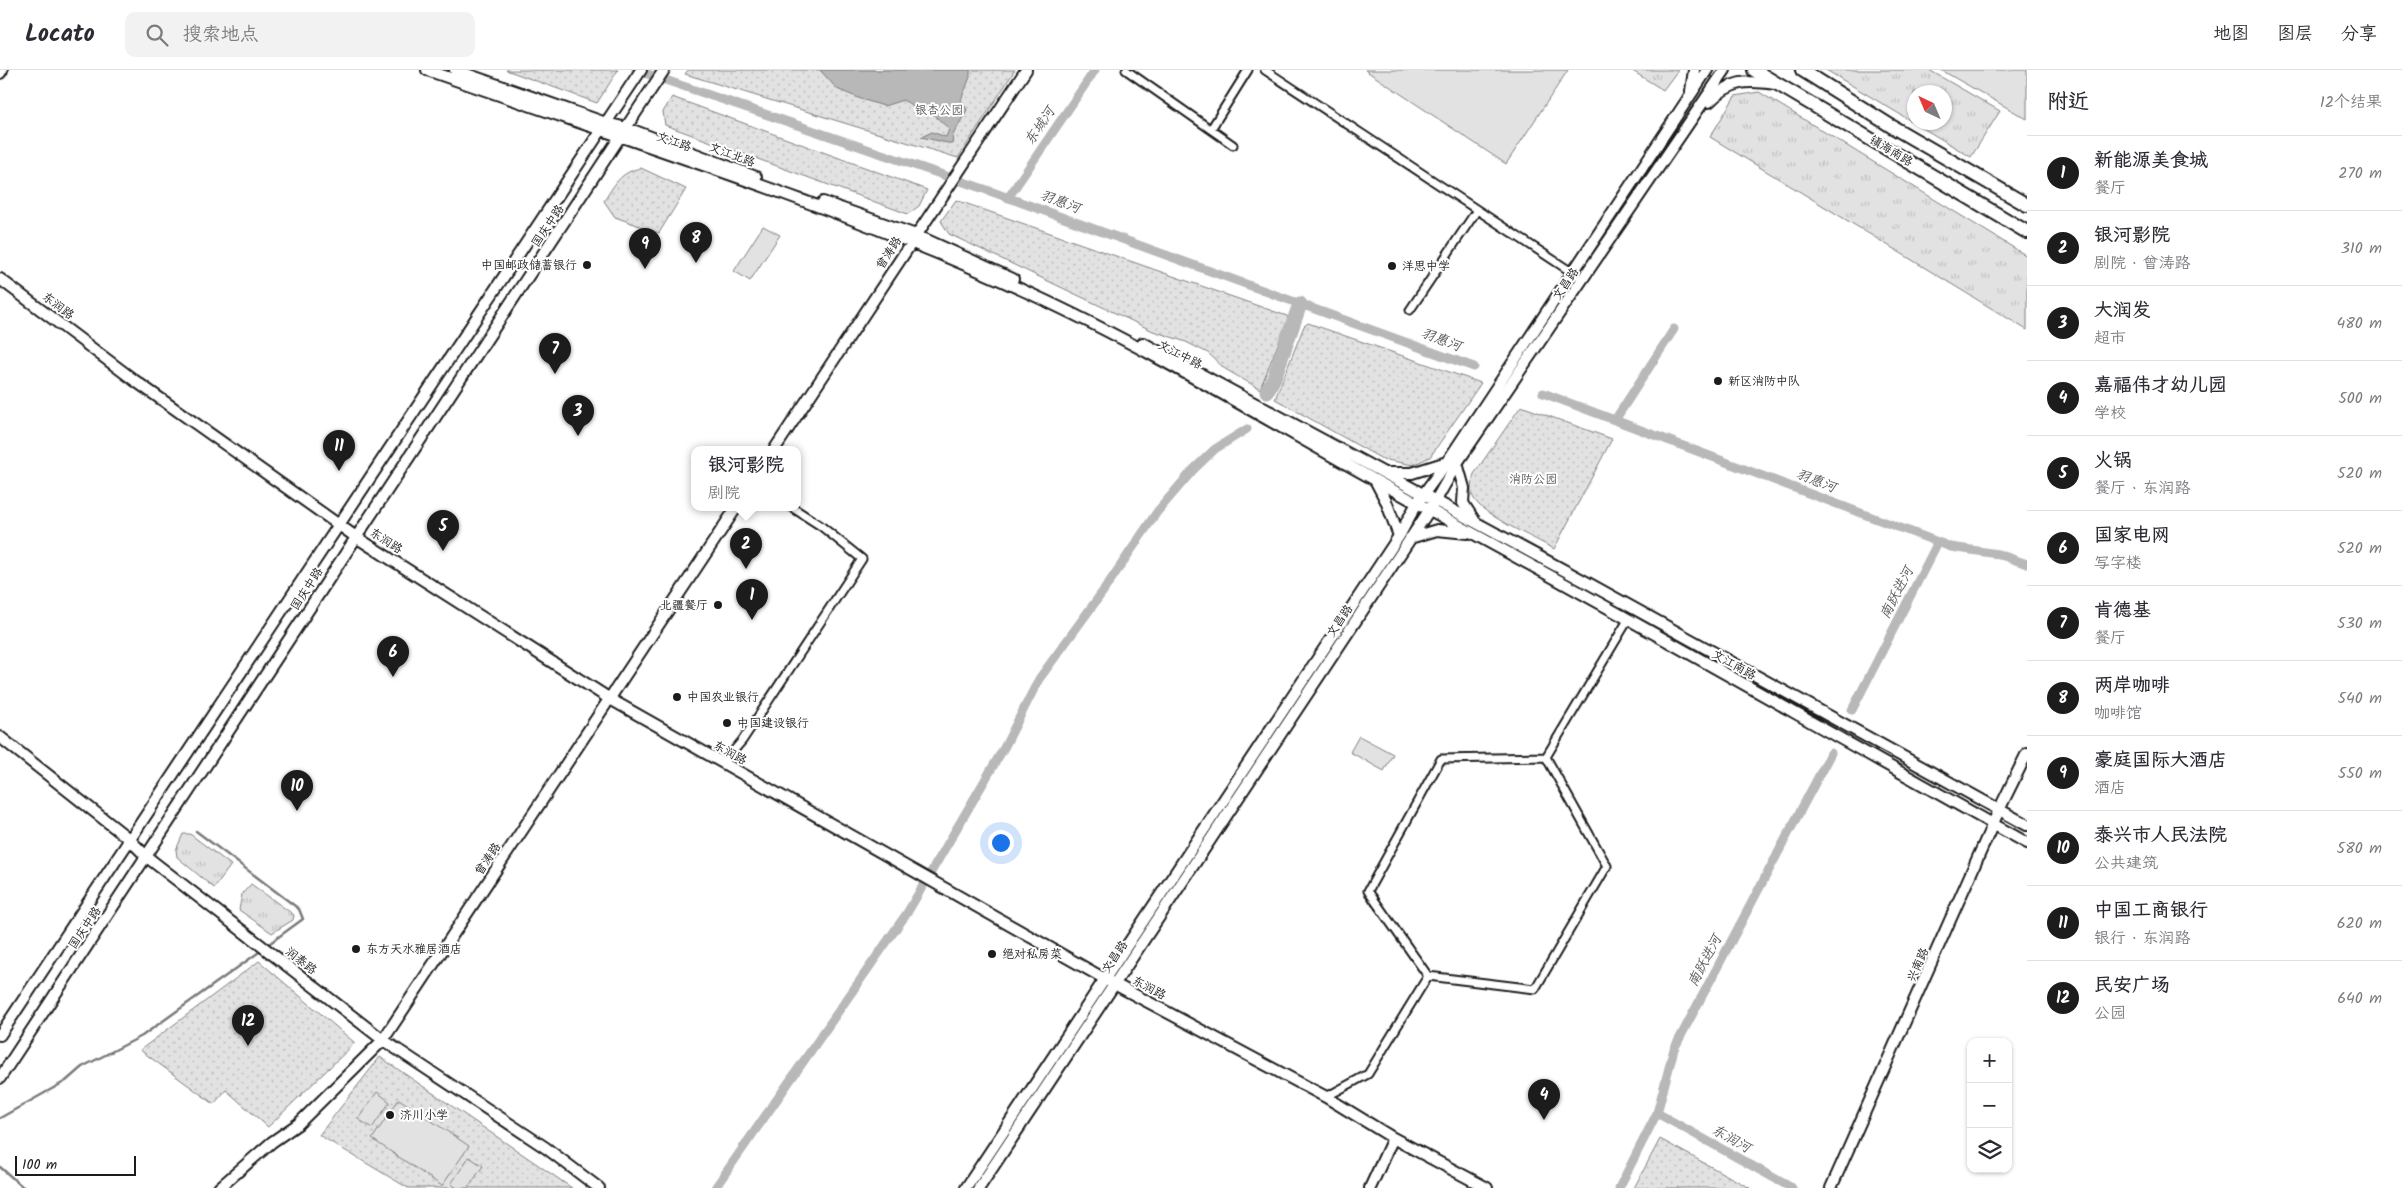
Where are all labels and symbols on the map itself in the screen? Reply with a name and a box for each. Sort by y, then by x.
north arrow [1907,85,1952,130]
park label: 银杏公园 [915,101,963,120]
water label: 东城河 [1019,101,1062,150]
street label: 文江路 [654,127,694,157]
street label: 镇海南路 [1866,130,1916,172]
street label: 文江北路 [706,138,758,172]
water label: 羽惠河 [1037,184,1085,220]
street label: 国庆中路 [527,201,569,251]
pin: 8 [680,222,712,263]
pin: 9 [629,228,661,269]
street label: 曾涛路 [871,233,907,273]
place label: 中国邮政储蓄银行 [481,256,577,275]
place label: 洋思中学 [1402,257,1450,276]
marker: 中国邮政储蓄银行 [581,259,593,271]
marker: 洋思中学 [1386,260,1398,272]
street label: 文昌路 [1548,264,1584,304]
street label: 东润路 [38,288,78,324]
water label: 羽惠河 [1418,322,1466,358]
pin: 7 [539,333,571,374]
street label: 文江中路 [1154,336,1206,374]
place label: 新区消防中队 [1728,372,1800,391]
marker: 新区消防中队 [1712,375,1724,387]
pin: 3 [562,395,594,436]
pin: 11 [323,430,355,471]
water label: 羽惠河 [1792,463,1841,500]
park label: 消防公园 [1509,470,1557,489]
pin: 5 [427,510,459,551]
street label: 东润路 [366,523,406,559]
pin: 2 [730,528,762,569]
water label: 南跃进河 [1874,561,1920,623]
street label: 国庆中路 [286,564,328,614]
pin: 1 [736,579,768,620]
place label: 北疆餐厅 [660,596,708,615]
marker: 北疆餐厅 [712,599,724,611]
street label: 文昌路 [1322,601,1358,641]
pin: 6 [377,636,409,677]
street label: 文江南路 [1708,645,1760,685]
place label: 中国农业银行 [687,688,759,707]
marker: 中国农业银行 [671,691,683,703]
place label: 中国建设银行 [737,714,809,733]
marker: 中国建设银行 [721,717,733,729]
street label: 东润路 [710,736,750,770]
pin: 10 [281,770,313,811]
your location [988,830,1014,856]
street label: 曾涛路 [470,839,506,879]
street label: 国庆中路 [64,903,106,953]
water label: 南跃进河 [1682,929,1729,991]
street label: 文昌路 [1097,937,1133,977]
place label: 东方天水雅居酒店 [366,940,462,959]
street label: 润泰路 [281,942,321,980]
marker: 东方天水雅居酒店 [350,943,362,955]
place label: 绝对私房菜 [1002,945,1062,964]
street label: 兴南路 [1902,945,1934,985]
marker: 绝对私房菜 [986,948,998,960]
street label: 东润路 [1129,971,1169,1005]
pin: 12 [232,1005,264,1046]
pin: 4 [1528,1079,1560,1120]
place label: 济川小学 [400,1106,448,1125]
marker: 济川小学 [384,1109,396,1121]
water label: 东润河 [1707,1119,1756,1160]
scale bar [15,1153,136,1176]

